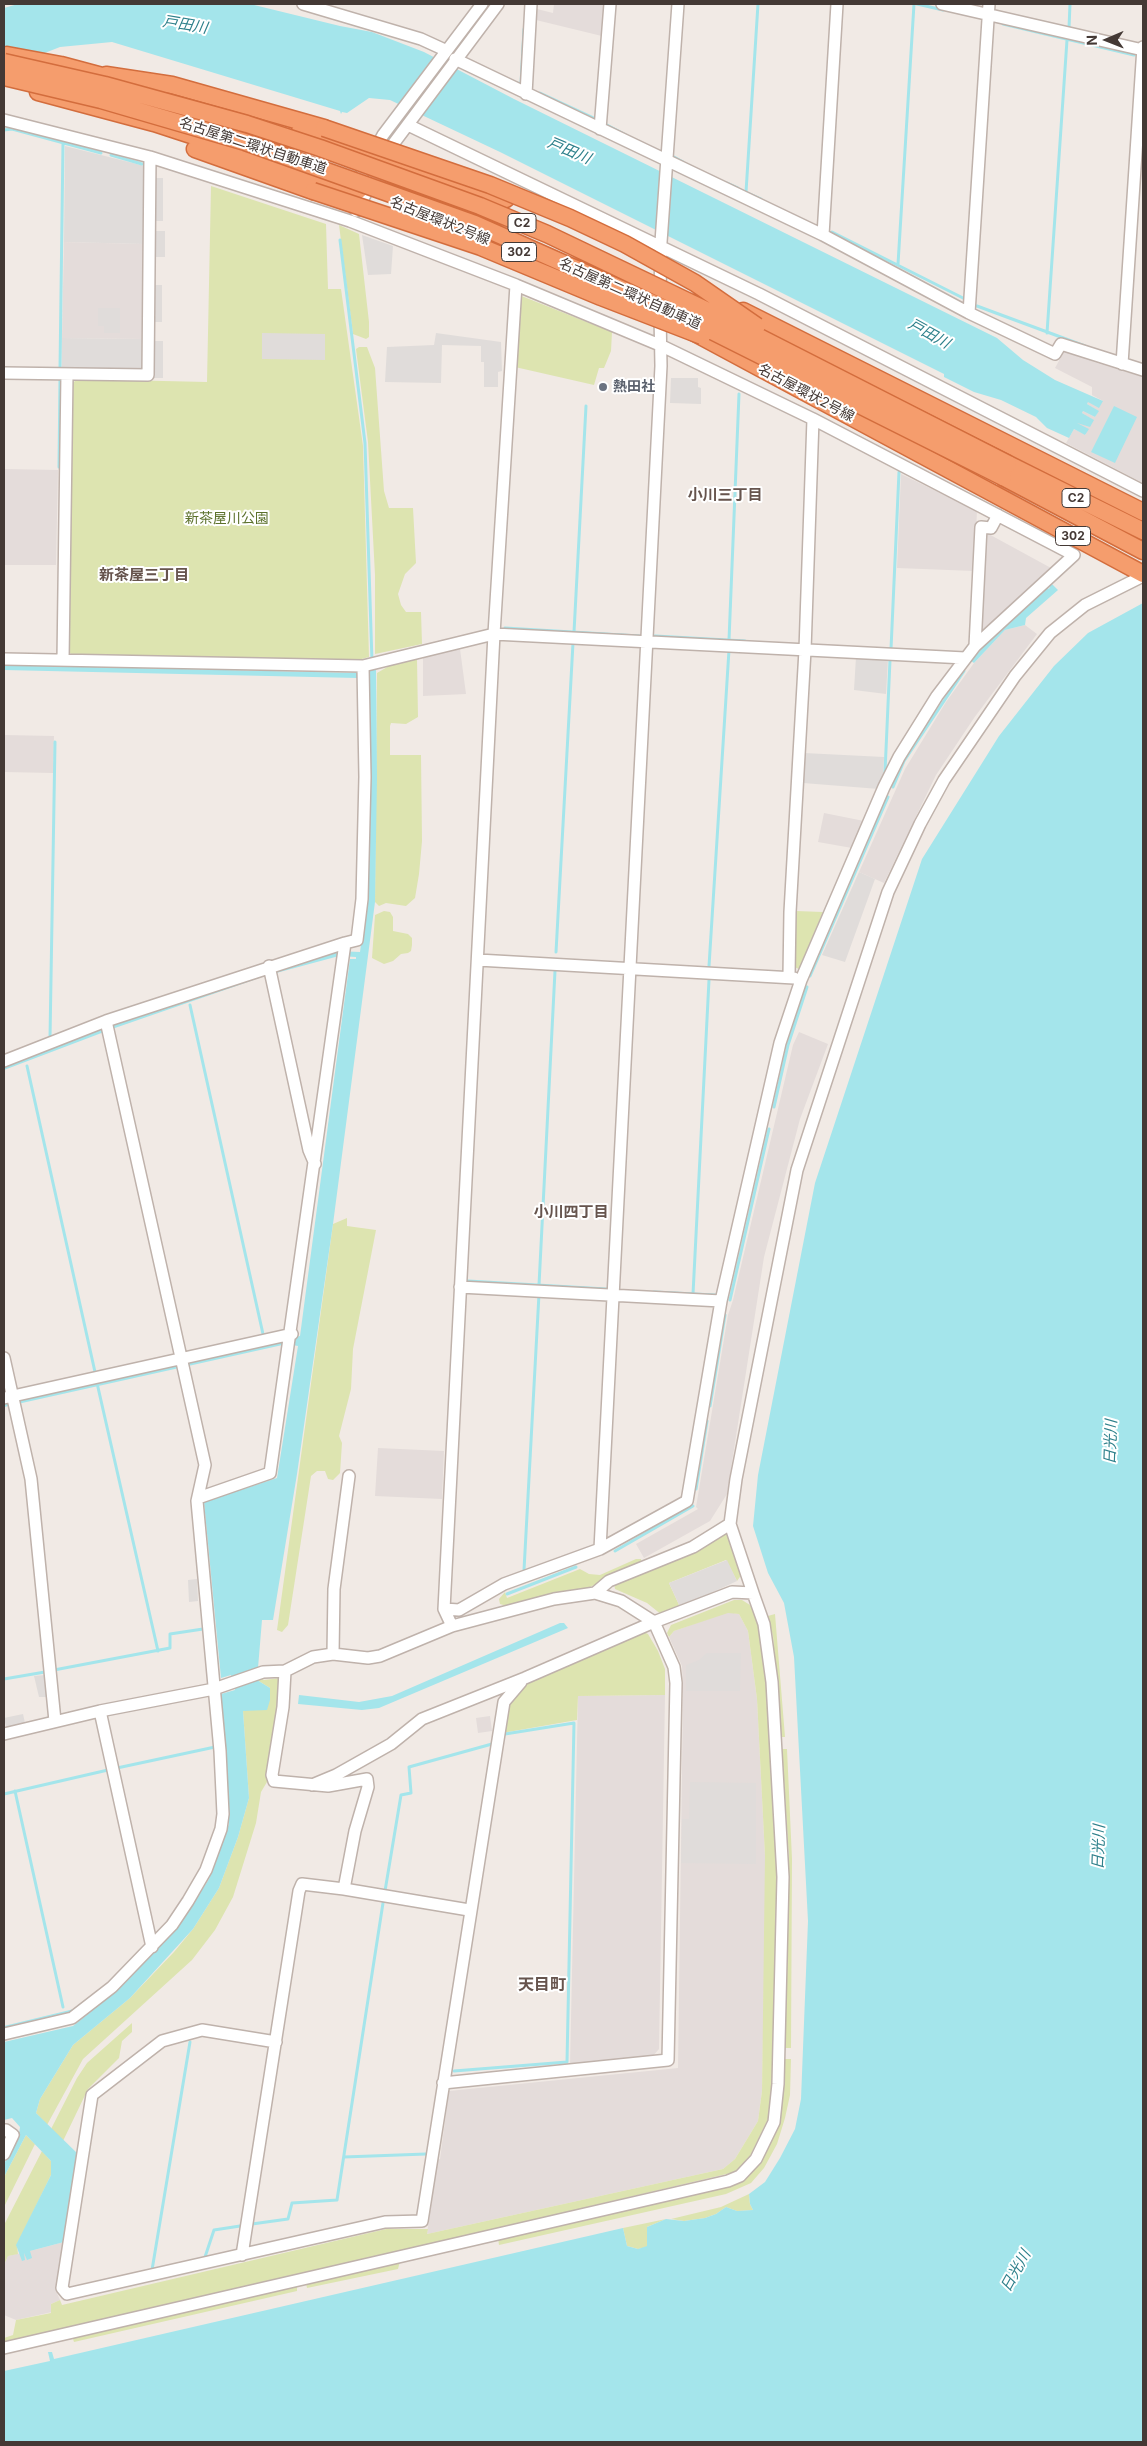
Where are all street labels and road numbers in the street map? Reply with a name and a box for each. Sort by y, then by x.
street label: 名古屋第二環状自動車道 [177,114,329,178]
street label: 名古屋環状2号線 [387,193,493,249]
road number: C2 [508,214,536,232]
road number: 302 [502,242,536,262]
street label: 名古屋第二環状自動車道 [556,255,704,333]
street label: 名古屋環状2号線 [755,361,857,425]
road number: C2 [1062,488,1090,508]
road number: 302 [1056,526,1090,546]

